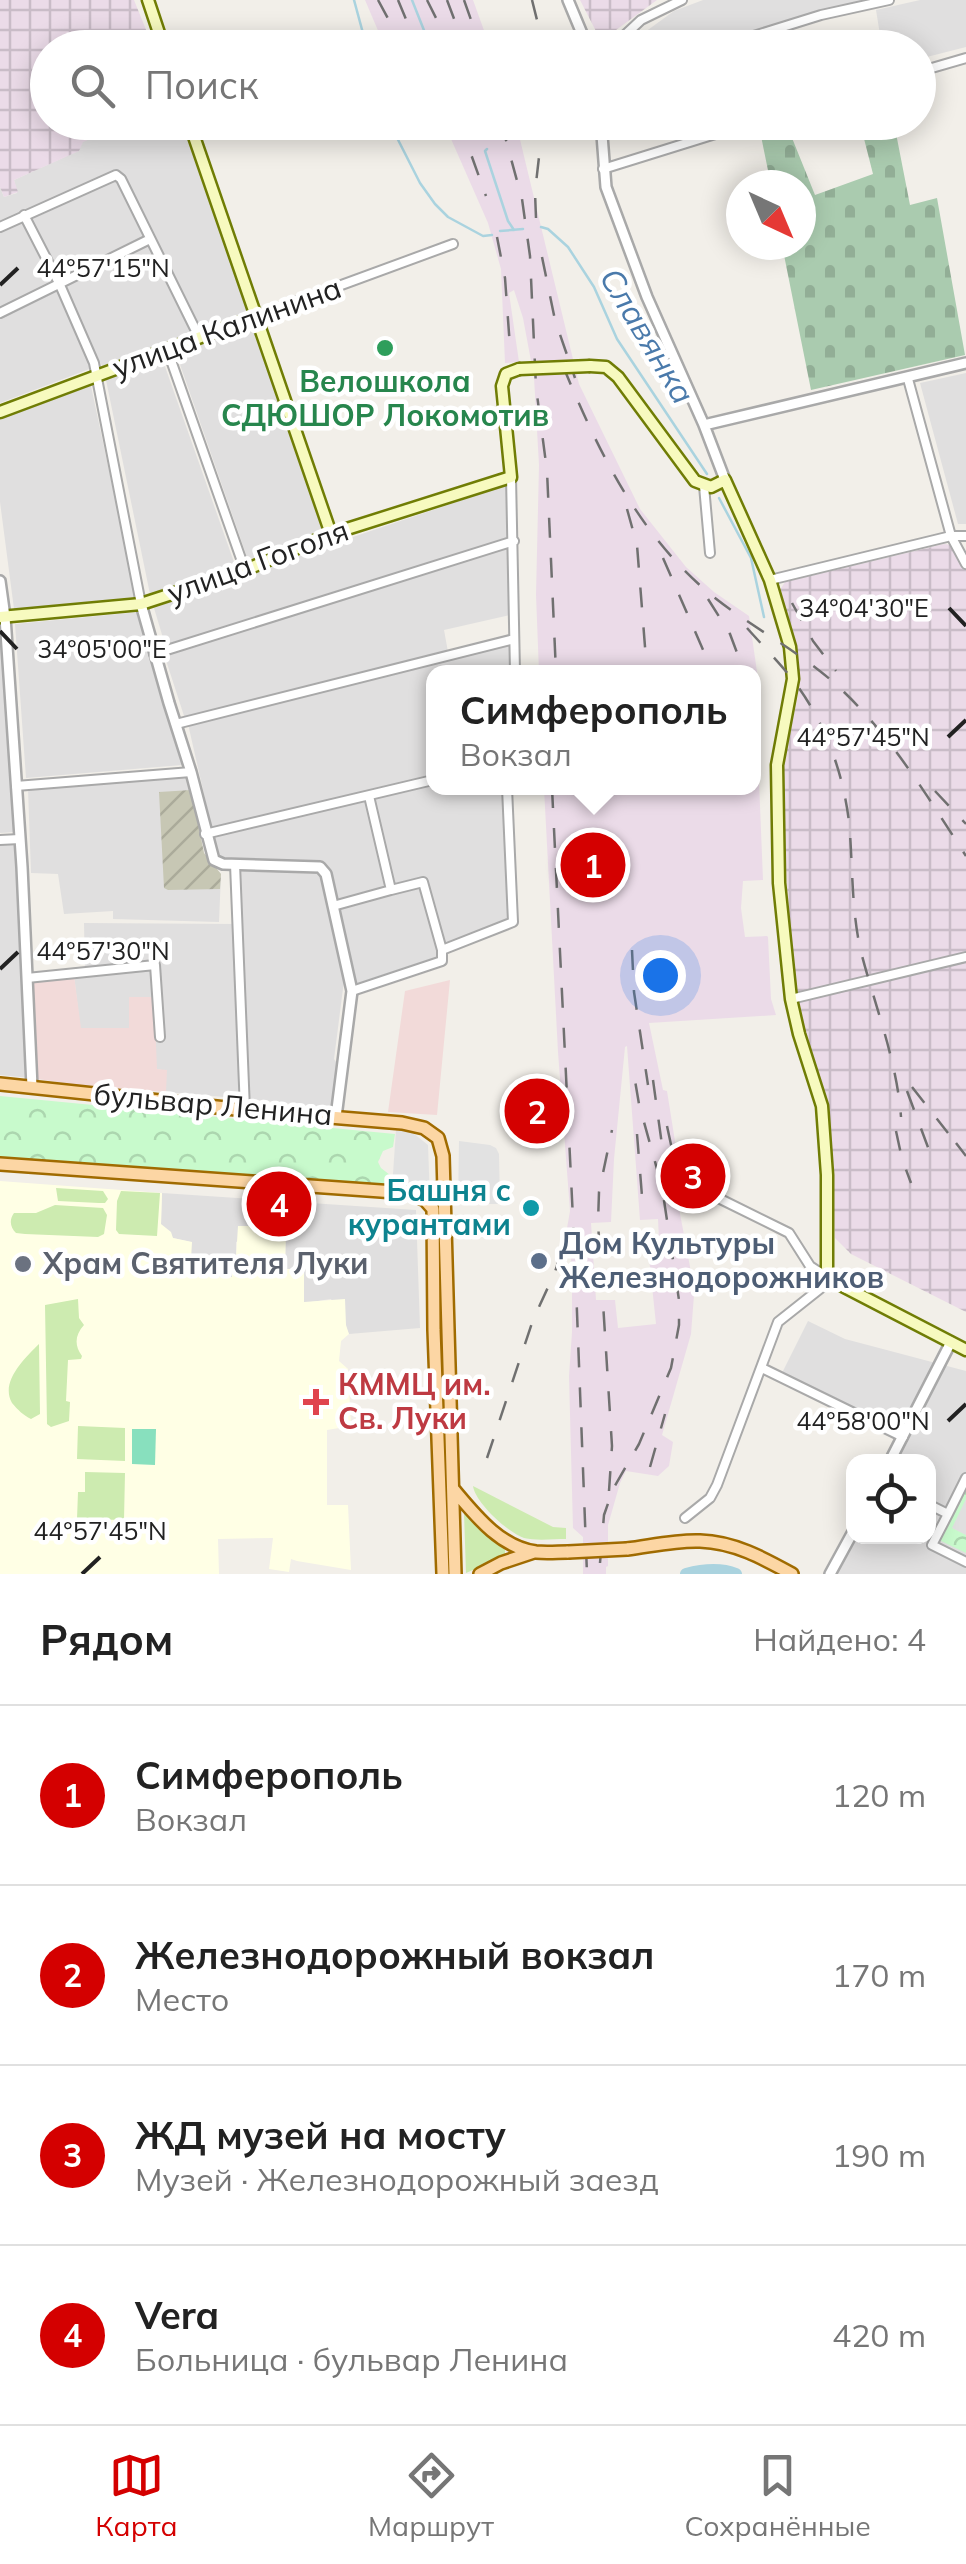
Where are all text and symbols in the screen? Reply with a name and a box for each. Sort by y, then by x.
search box [30,30,936,140]
icon: search [65,58,120,113]
text: Поиск [145,61,258,109]
north arrow [726,170,816,260]
text: 44°57'15"N [36,252,170,283]
water label: Славянка [592,260,704,411]
street label: улица Калинина [107,268,346,386]
marker: Велошкола СДЮШОР Локомотив [374,337,396,359]
place label: Велошкола СДЮШОР Локомотив [221,362,549,434]
street label: улица Гоголя [162,511,354,611]
text: 34°04'30"E [799,592,929,623]
text: 34°05'00"E [37,633,167,664]
popup [426,665,761,795]
text: Симферополь [460,686,727,734]
text: 44°57'45"N [796,721,930,752]
text: Вокзал [460,734,572,774]
pin: 1 [560,828,626,902]
text: 44°57'30"N [36,935,170,966]
your location [635,950,686,1001]
pin: 2 [504,1074,570,1148]
street label: бульвар Ленина [92,1075,334,1133]
pin: 3 [660,1138,726,1214]
pin: 4 [246,1166,312,1242]
place label: Башня с курантами [348,1171,511,1243]
marker: Башня с курантами [520,1197,542,1219]
place label: Дом Культуры Железнодорожников [559,1224,884,1296]
place label: Храм Святителя Луки [42,1244,369,1282]
marker: Дом Культуры Железнодорожников [528,1250,550,1272]
marker: Храм Святителя Луки [12,1253,34,1275]
place label: КММЦ им. Св. Луки [338,1365,491,1437]
marker: КММЦ им. Св. Луки [303,1389,329,1415]
text: 44°58'00"N [796,1405,930,1436]
map controls [846,1454,936,1544]
button: locate [846,1454,936,1544]
text: 44°57'45"N [33,1515,167,1546]
text: Рядом [40,1613,173,1666]
text: Найдено: 4 [753,1619,926,1659]
text: Симферополь [135,1751,403,1799]
text: 1 [63,1775,82,1815]
text: 120 m [832,1775,926,1815]
text: Вокзал [135,1799,247,1839]
text: Железнодорожный вокзал [135,1931,655,1979]
text: 2 [63,1955,82,1995]
text: 170 m [832,1955,926,1995]
text: Место [135,1979,229,2019]
text: ЖД музей на мосту [135,2111,506,2159]
text: 3 [63,2135,82,2175]
text: 190 m [832,2135,926,2175]
text: Музей · Железнодорожный заезд [135,2159,659,2199]
text: Vera [135,2291,219,2339]
text: 4 [63,2315,82,2355]
text: 420 m [832,2315,926,2355]
text: Больница · бульвар Ленина [135,2339,568,2379]
tab: Карта [95,2448,178,2543]
tab: Маршрут [368,2448,494,2543]
tab: Сохранённые [684,2448,871,2543]

